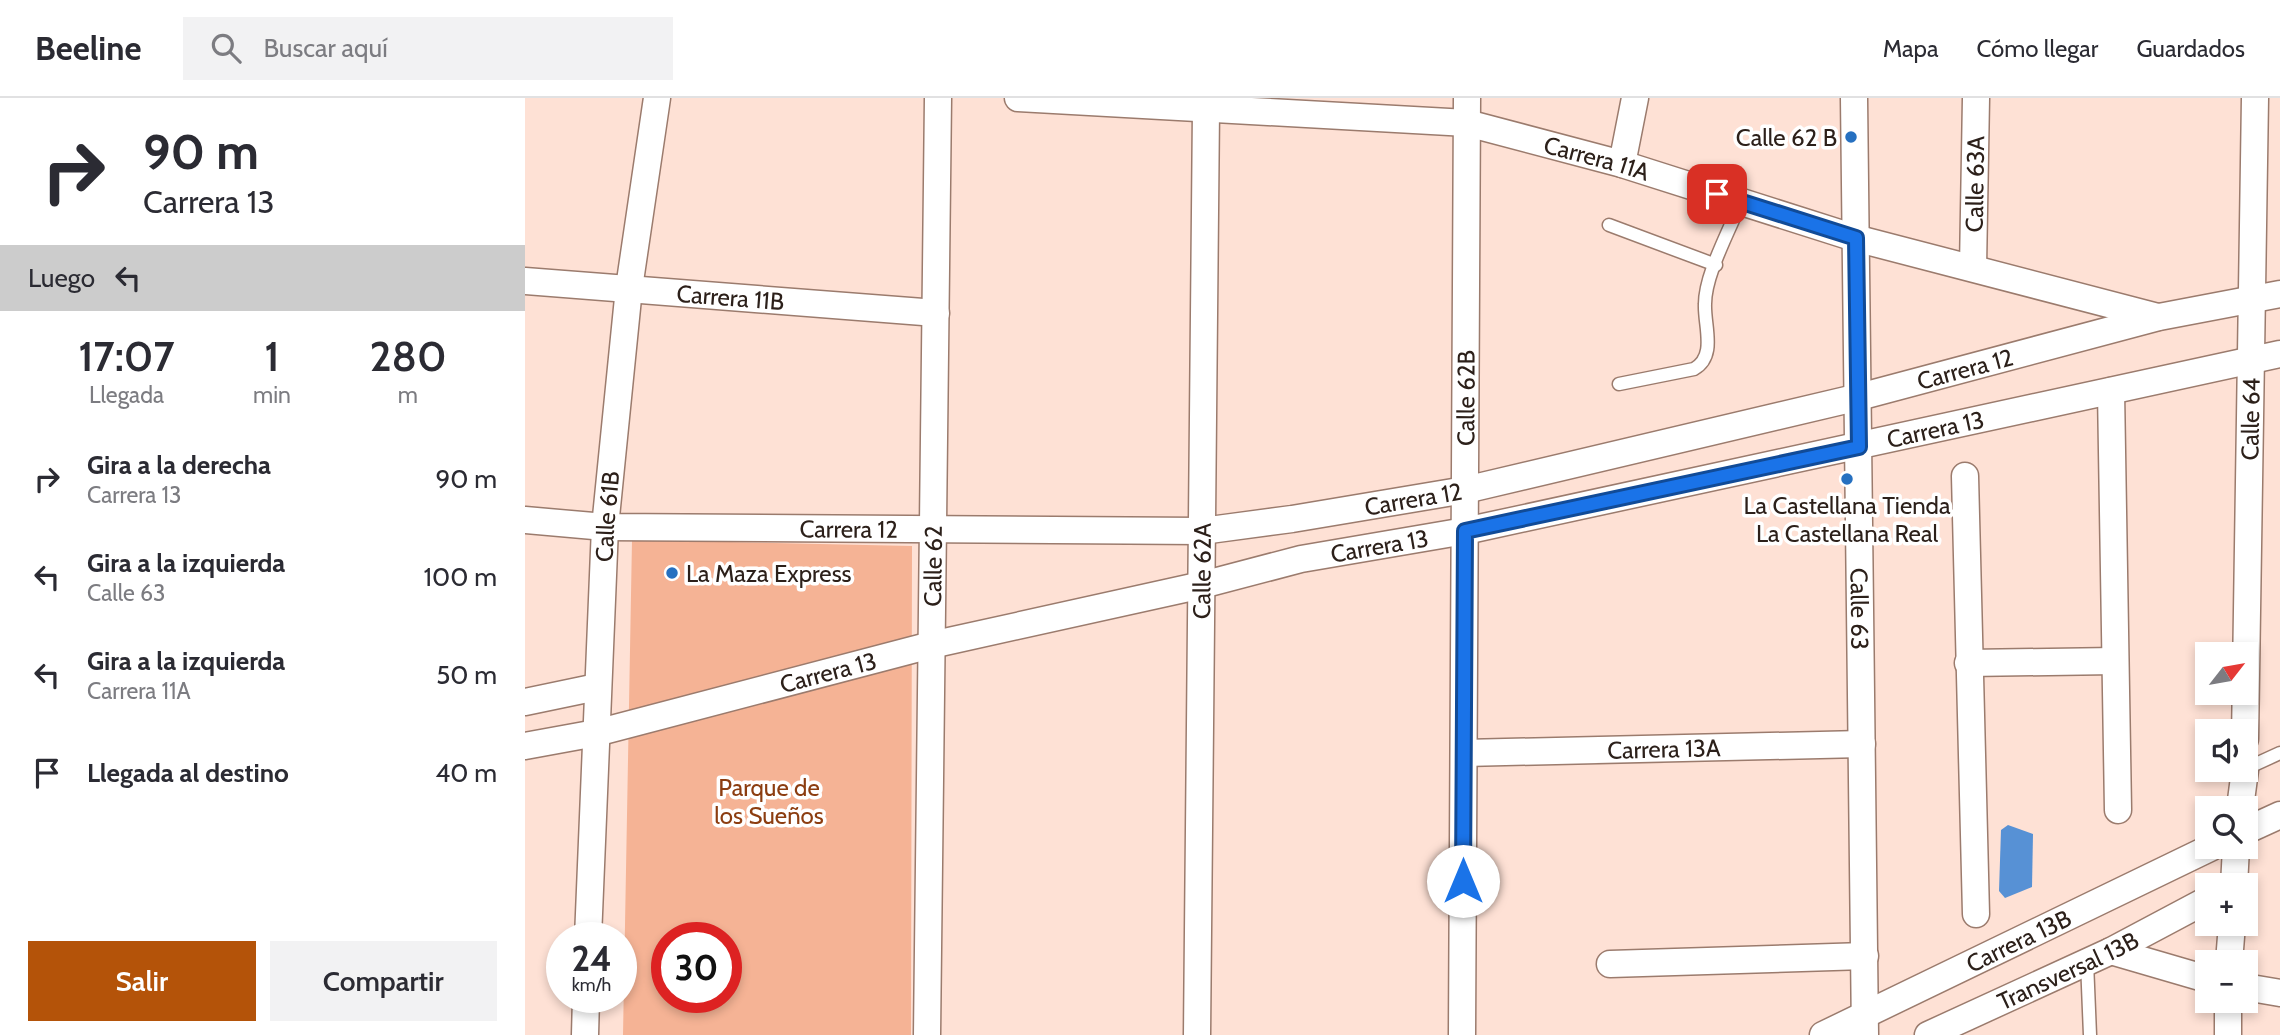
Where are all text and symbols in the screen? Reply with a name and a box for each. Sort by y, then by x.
search box [183,17,673,80]
text: Beeline [35,28,141,68]
icon: search [207,29,245,67]
text: Buscar aquí [263,32,388,64]
text: Mapa [1883,34,1939,63]
text: Cómo llegar [1977,34,2098,63]
text: Guardados [2136,34,2245,63]
text: 90 m [143,122,259,181]
place label: Calle 62 B [1736,123,1837,152]
icon: right [28,126,119,217]
street label: Carrera 11A [1541,129,1653,186]
marker: Calle 62 B [1843,129,1859,145]
street label: Calle 63A [1959,135,1990,233]
pin [1687,164,1747,224]
icon: arrive [1698,175,1736,213]
text: Carrera 13 [143,182,274,221]
icon: left [109,259,147,297]
text: Luego [28,262,95,294]
street label: Carrera 11B [675,278,785,316]
text: 17:07 [79,330,174,382]
text: 1 [265,330,279,382]
text: 280 [369,330,446,382]
street label: Carrera 12 [1914,342,2016,395]
street label: Calle 62B [1451,350,1480,446]
street label: Calle 64 [2235,377,2265,461]
text: Llegada [89,381,164,409]
text: min [253,381,291,409]
text: m [398,381,418,409]
street label: Carrera 13 [1884,404,1986,454]
text: Gira a la derecha [87,449,271,481]
icon: right [28,460,66,498]
text: 90 m [435,463,497,495]
street label: Calle 61B [589,470,625,562]
marker: La Castellana Tienda La Castellana Real [1839,471,1855,487]
street label: Carrera 12 [1362,476,1464,521]
text: Carrera 13 [87,481,181,509]
place label: La Castellana Tienda La Castellana Real [1744,491,1951,548]
street label: Carrera 12 [799,514,898,543]
street label: Calle 62A [1187,523,1216,619]
street label: Carrera 13 [1328,523,1430,568]
street label: Calle 62 [918,525,947,607]
text: Gira a la izquierda [87,547,285,579]
icon: left [28,558,66,596]
place label: La Maza Express [686,559,852,588]
text: 100 m [424,561,497,593]
marker: La Maza Express [664,565,680,581]
street label: Calle 63 [1845,568,1875,650]
text: Calle 63 [87,579,165,607]
north arrow [2195,642,2257,705]
map controls [2195,642,2258,1013]
text: Gira a la izquierda [87,645,285,677]
street label: Carrera 13 [777,646,879,699]
icon: left [28,656,66,694]
text: 50 m [436,659,497,691]
text: Carrera 11A [87,677,191,705]
button: sound [2195,719,2258,782]
street label: Carrera 13A [1607,733,1721,764]
icon: arrive [28,754,66,792]
text: Llegada al destino [87,757,289,789]
text: 40 m [435,757,497,789]
park label: Parque de los Sueños [714,773,824,830]
button: search [2195,796,2258,859]
position arrow [1426,844,1500,918]
button: + [2195,873,2258,936]
street label: Carrera 13B [1961,903,2076,978]
speed limit sign: 30 [651,922,742,1013]
street label: Transversal 13B [1993,925,2143,1016]
text: 24 [571,937,612,980]
button: Salir [28,941,256,1021]
button: Compartir [270,941,497,1021]
button: − [2195,950,2258,1013]
text: km/h [572,974,611,996]

